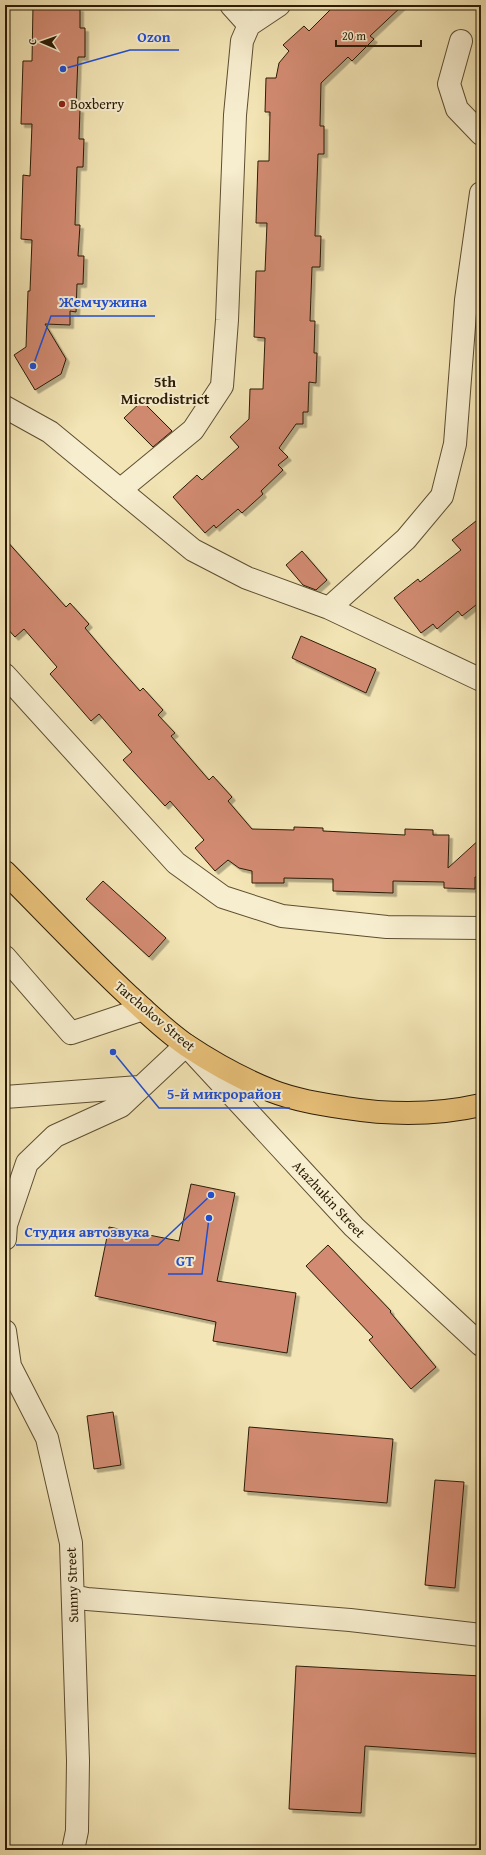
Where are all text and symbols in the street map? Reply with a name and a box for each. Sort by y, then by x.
north arrow [22,22,62,62]
scale bar [336,22,421,48]
callout: Ozon [130,23,179,50]
text: Ozon [137,26,171,47]
text: 20 m [342,27,366,44]
text: С [24,38,40,45]
place label: Boxberry [70,94,124,114]
marker: Boxberry [57,99,67,109]
callout: Жемчужина [51,289,155,316]
text: Жемчужина [58,291,147,312]
district label: 5th Microdistrict [121,371,210,409]
street label: Tarchokov Street [110,976,200,1056]
callout: 5-й микрорайон [159,1081,290,1108]
text: 5-й микрорайон [167,1083,281,1104]
street label: Atazhukin Street [288,1156,370,1242]
callout: Студия автозвука [16,1218,158,1245]
text: Студия автозвука [24,1221,150,1242]
callout: GT [168,1247,202,1274]
text: GT [176,1250,194,1271]
street label: Sunny Street [61,1547,83,1623]

